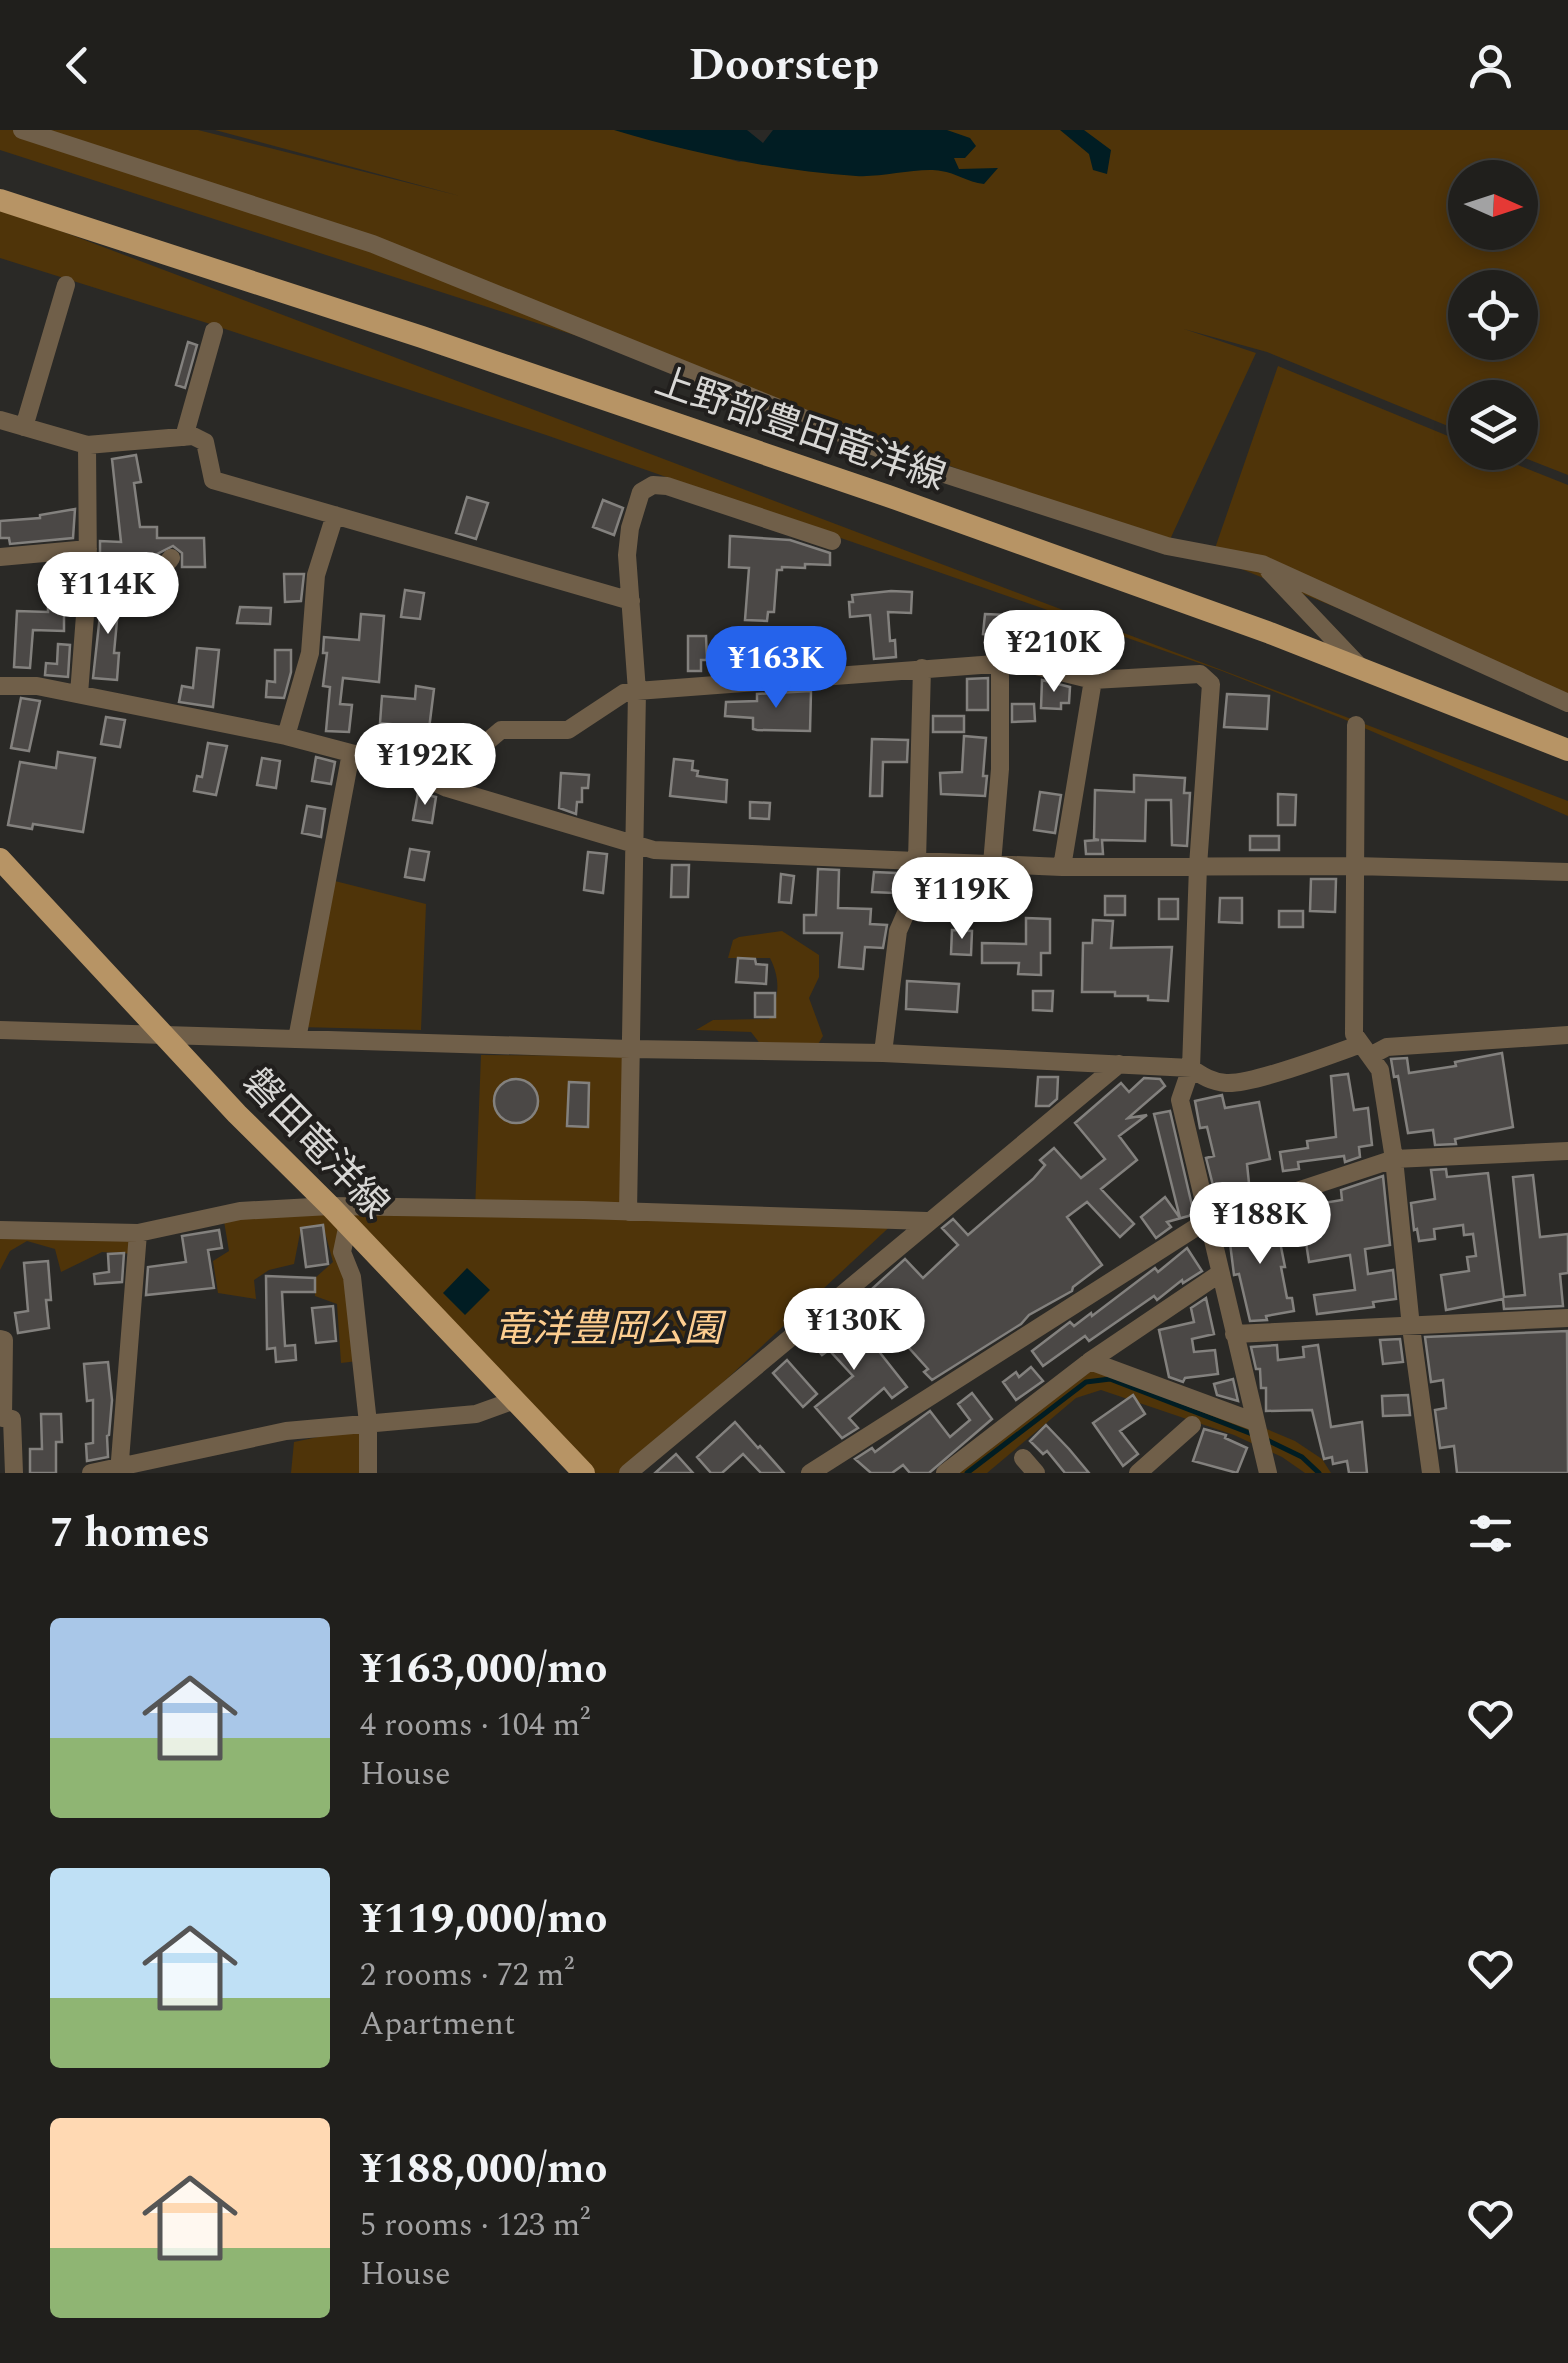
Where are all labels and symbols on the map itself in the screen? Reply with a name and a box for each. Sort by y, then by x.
north arrow [1448,160,1538,250]
street label: 上野部豊田竜洋線 [647,353,953,507]
pin: ¥114K [38,552,178,637]
pin: ¥210K [984,610,1124,695]
pin: ¥163K [706,626,846,711]
pin: ¥192K [355,723,495,808]
pin: ¥119K [892,857,1032,942]
street label: 磐田竜洋線 [228,1056,402,1232]
pin: ¥188K [1190,1182,1330,1267]
pin: ¥130K [784,1288,924,1373]
park label: 竜洋豊岡公園 [494,1301,727,1359]

